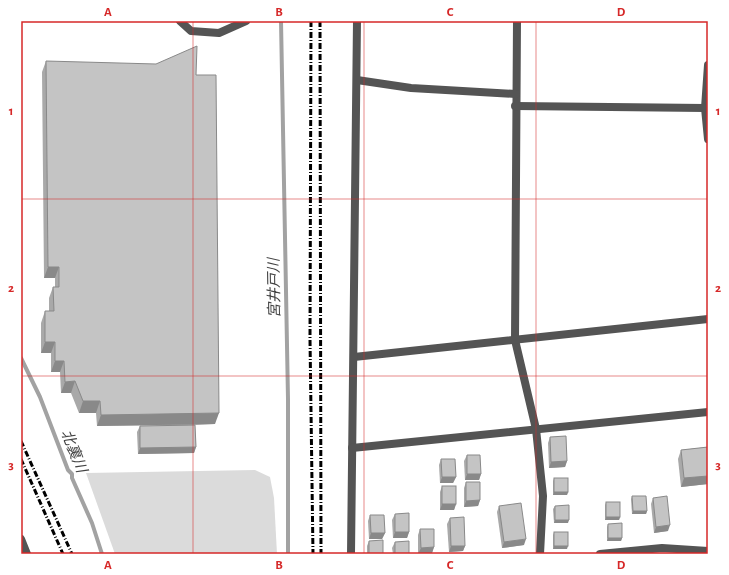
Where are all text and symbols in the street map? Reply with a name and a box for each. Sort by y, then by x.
text: A [104,6,112,19]
text: B [275,6,283,19]
text: C [447,6,454,19]
text: D [617,6,626,19]
text: 1 [9,105,13,118]
text: 1 [716,105,720,118]
water label: 宮井戸川 [265,256,283,318]
text: 2 [8,282,14,295]
text: 2 [715,282,721,295]
water label: 北裏川 [58,427,91,477]
text: 3 [8,459,14,472]
text: 3 [715,459,721,472]
text: A [104,559,112,572]
text: B [275,559,283,572]
text: C [447,559,454,572]
text: D [617,559,626,572]

